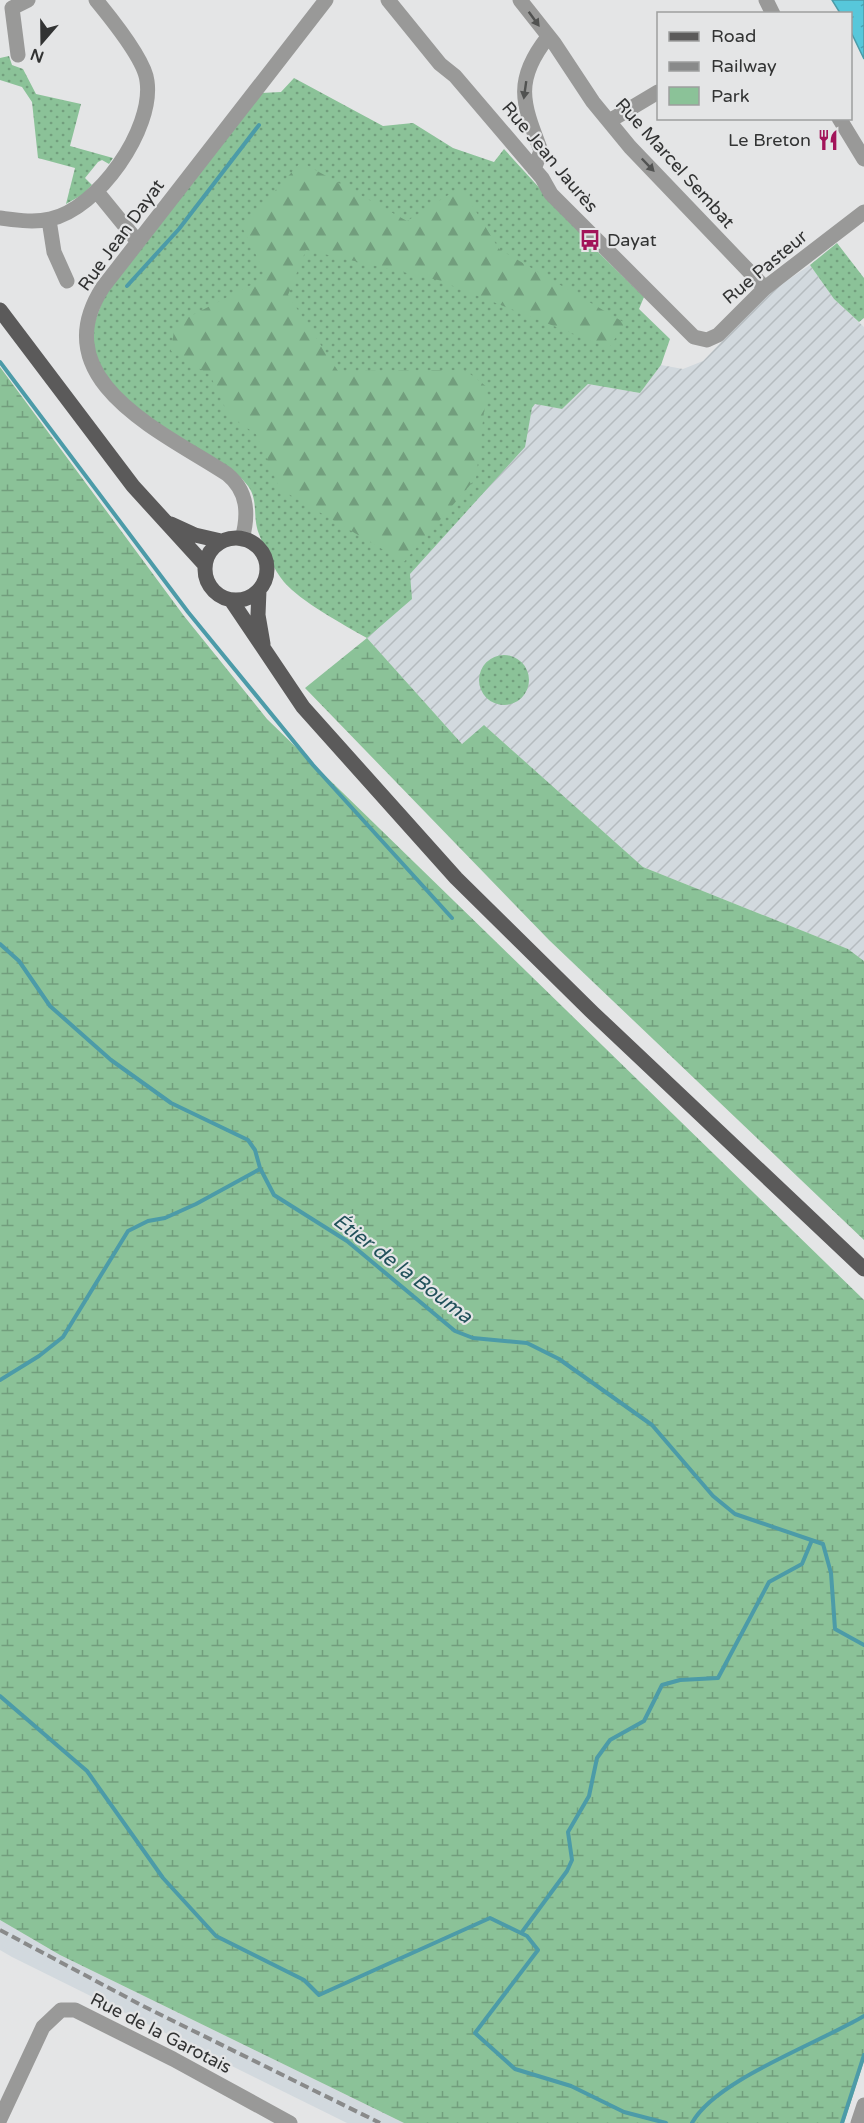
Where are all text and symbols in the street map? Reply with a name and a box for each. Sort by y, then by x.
one-way arrow [528,10,540,26]
north arrow [12,12,72,72]
legend [657,12,852,120]
text: Road [711,25,756,47]
text: N [28,44,47,67]
text: Railway [711,55,777,77]
one-way arrow [520,80,529,99]
text: Park [711,85,750,107]
street label: Rue Marcel Sembat [611,93,739,233]
street label: Rue Jean Jaurès [497,97,603,217]
restaurant icon: Le Breton [816,128,840,152]
place label: Le Breton [728,129,811,151]
one-way arrow [640,158,654,172]
street label: Rue Jean Dayat [73,175,169,295]
street label: Rue Pasteur [718,225,812,309]
bus stop icon: Dayat [578,228,602,252]
place label: Dayat [607,229,657,251]
water label: Étier de la Bouma [328,1209,477,1329]
street label: Rue de la Garotais [87,1988,235,2078]

